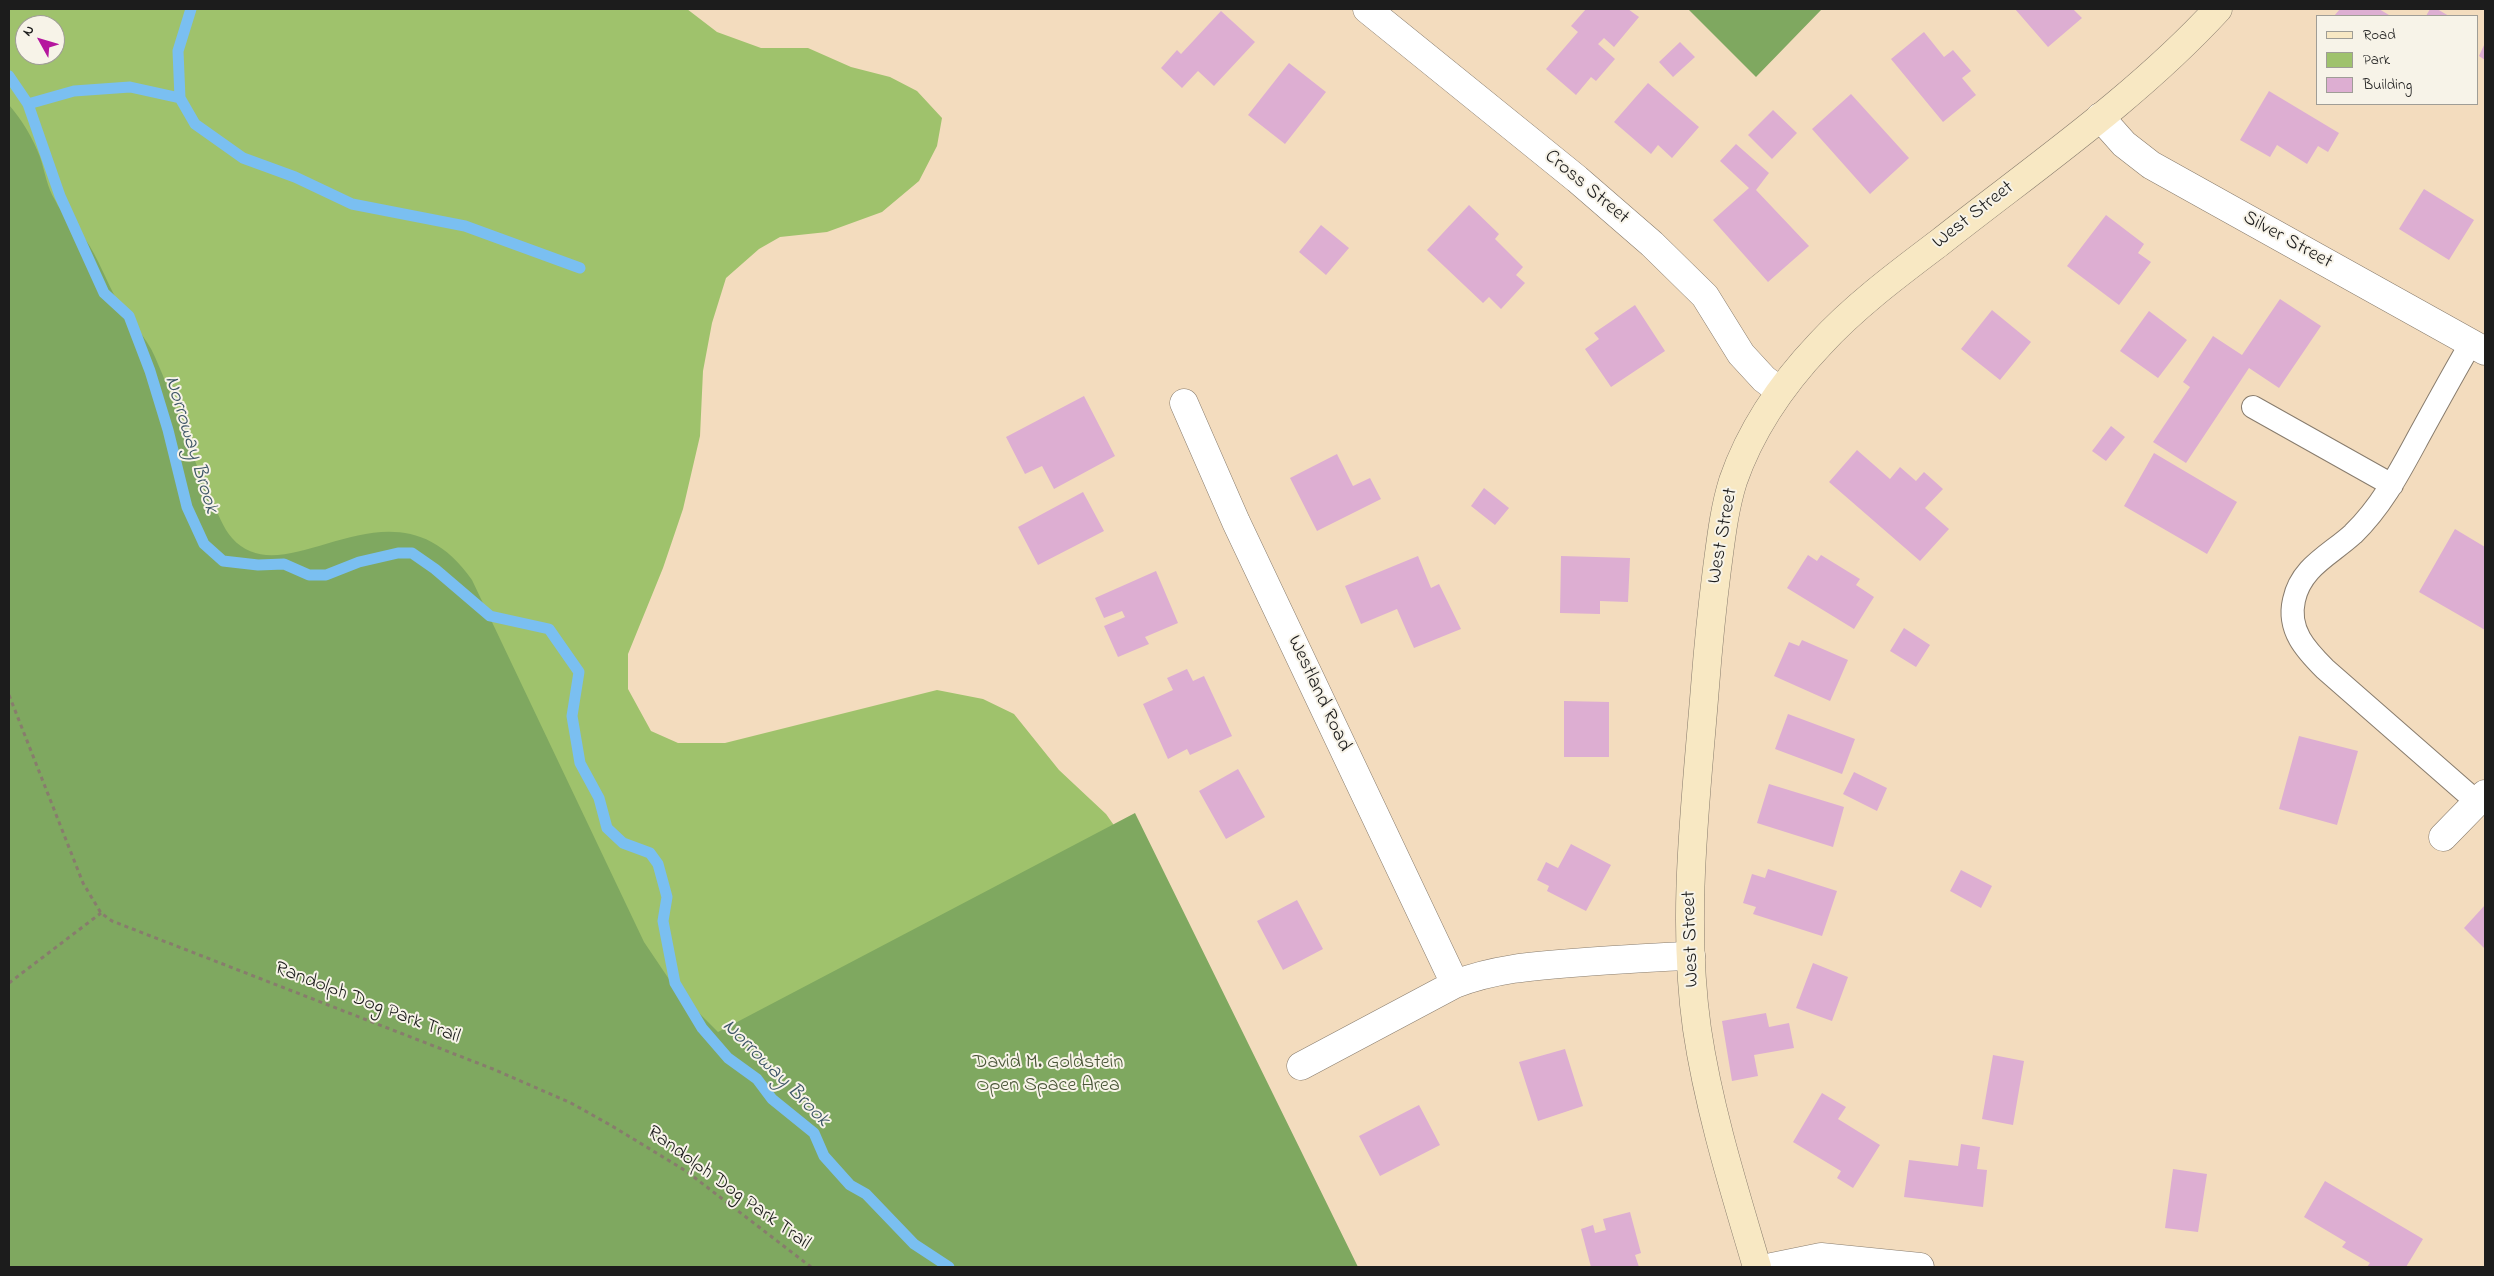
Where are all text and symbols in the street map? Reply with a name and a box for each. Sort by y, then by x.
north arrow [15,15,65,65]
legend [2316,15,2479,105]
text: N [18,21,40,41]
text: Road [2363,24,2396,46]
text: Park [2363,49,2390,71]
text: Building [2363,74,2412,96]
street label: Cross Street [1539,146,1633,230]
street label: West Street [1928,177,2020,255]
street label: Silver Street [2238,207,2336,275]
water label: Norroway Brook [157,373,223,517]
street label: West Street [1704,486,1744,586]
street label: Westland Road [1281,632,1355,756]
street label: West Street [1678,890,1706,988]
street label: Randolph Dog Park Trail [271,958,463,1050]
water label: Norroway Brook [716,1015,834,1133]
park label: David M. Goldstein Open Space Area [973,1052,1123,1099]
street label: Randolph Dog Park Trail [641,1122,815,1256]

